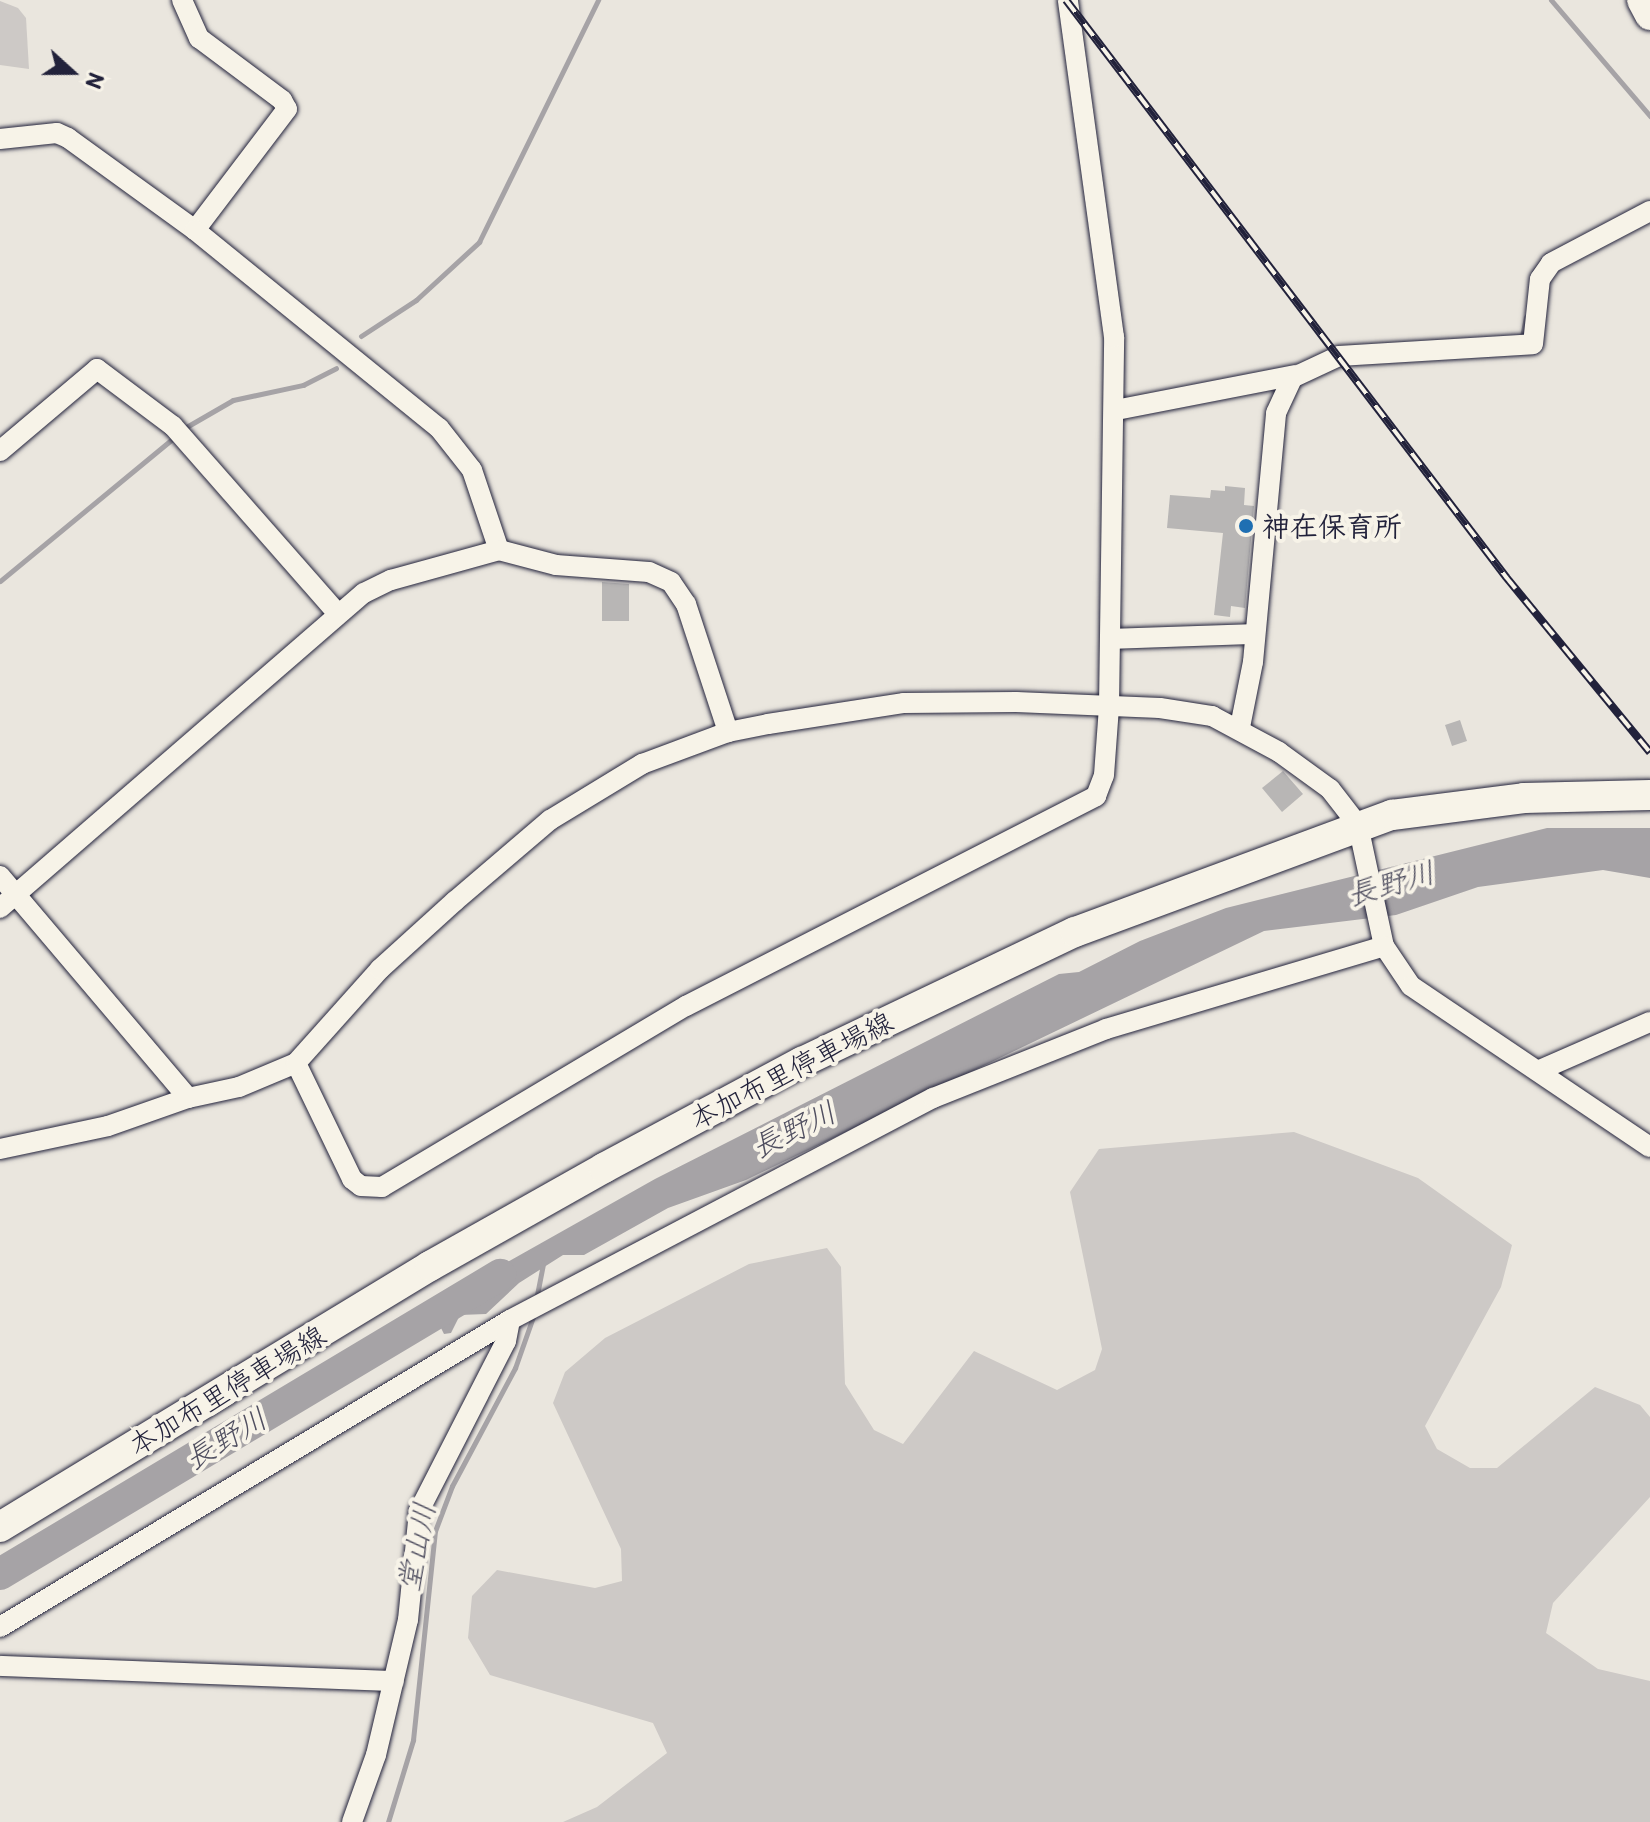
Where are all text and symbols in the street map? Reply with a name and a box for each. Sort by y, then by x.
north arrow [32,32,112,112]
text: N [80,69,110,93]
place label: 神在保育所 [1262,509,1402,543]
marker: 神在保育所 [1237,517,1255,535]
water label: 長野川 [1343,854,1439,914]
street label: 本加布里停車場線 [684,1004,898,1136]
water label: 長野川 [746,1094,842,1166]
street label: 本加布里停車場線 [122,1318,332,1462]
water label: 長野川 [178,1400,274,1478]
water label: 堂山川 [391,1499,443,1595]

